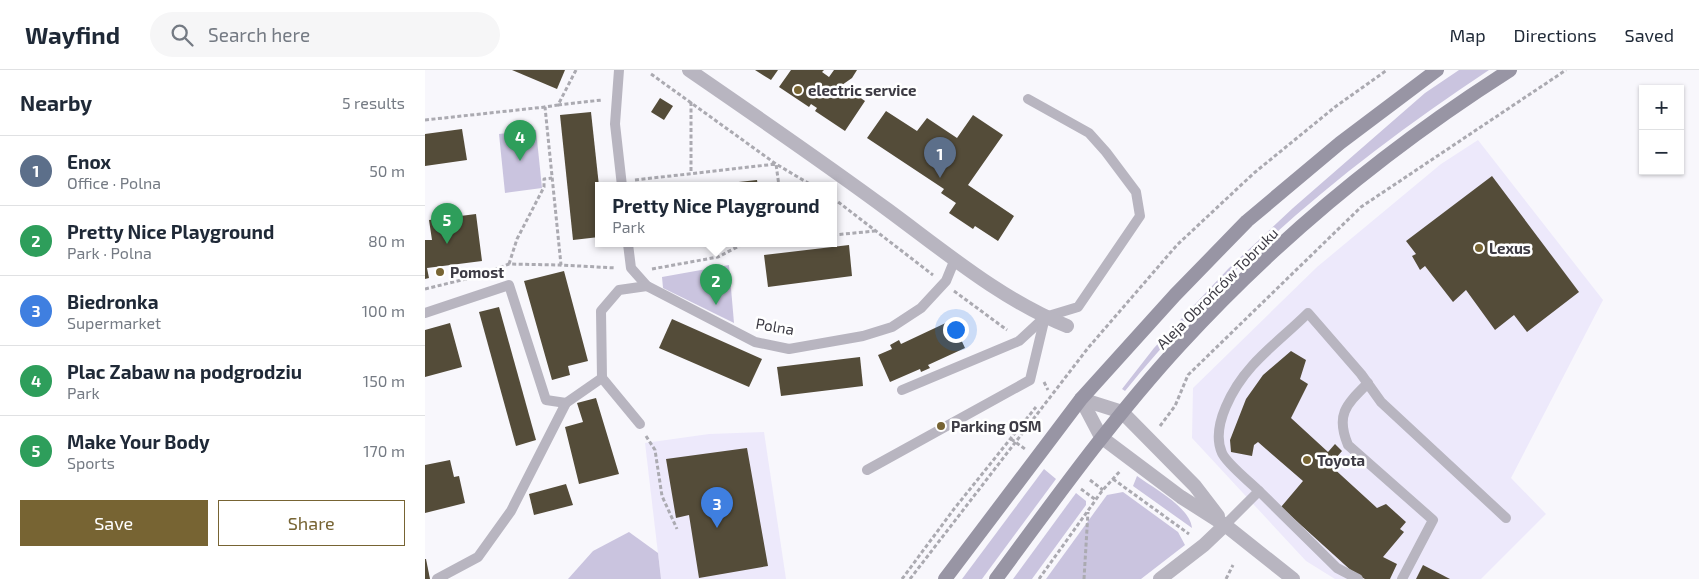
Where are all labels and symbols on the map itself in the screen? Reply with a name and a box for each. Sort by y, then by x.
place label: electric service [808,81,917,99]
marker: electric service [792,84,804,96]
pin: 4 [504,120,536,161]
pin: 1 [924,137,956,178]
pin: 5 [431,203,463,244]
street label: Aleja Obrońców Tobruku [1153,224,1282,353]
place label: Lexus [1489,239,1531,257]
marker: Lexus [1473,242,1485,254]
place label: Pomost [450,263,504,281]
pin: 2 [700,264,732,305]
marker: Pomost [434,266,446,278]
street label: Polna [754,314,796,338]
your location [943,317,969,343]
place label: Parking OSM [951,417,1042,435]
marker: Parking OSM [935,420,947,432]
place label: Toyota [1317,451,1365,470]
marker: Toyota [1301,454,1313,466]
pin: 3 [701,487,733,528]

